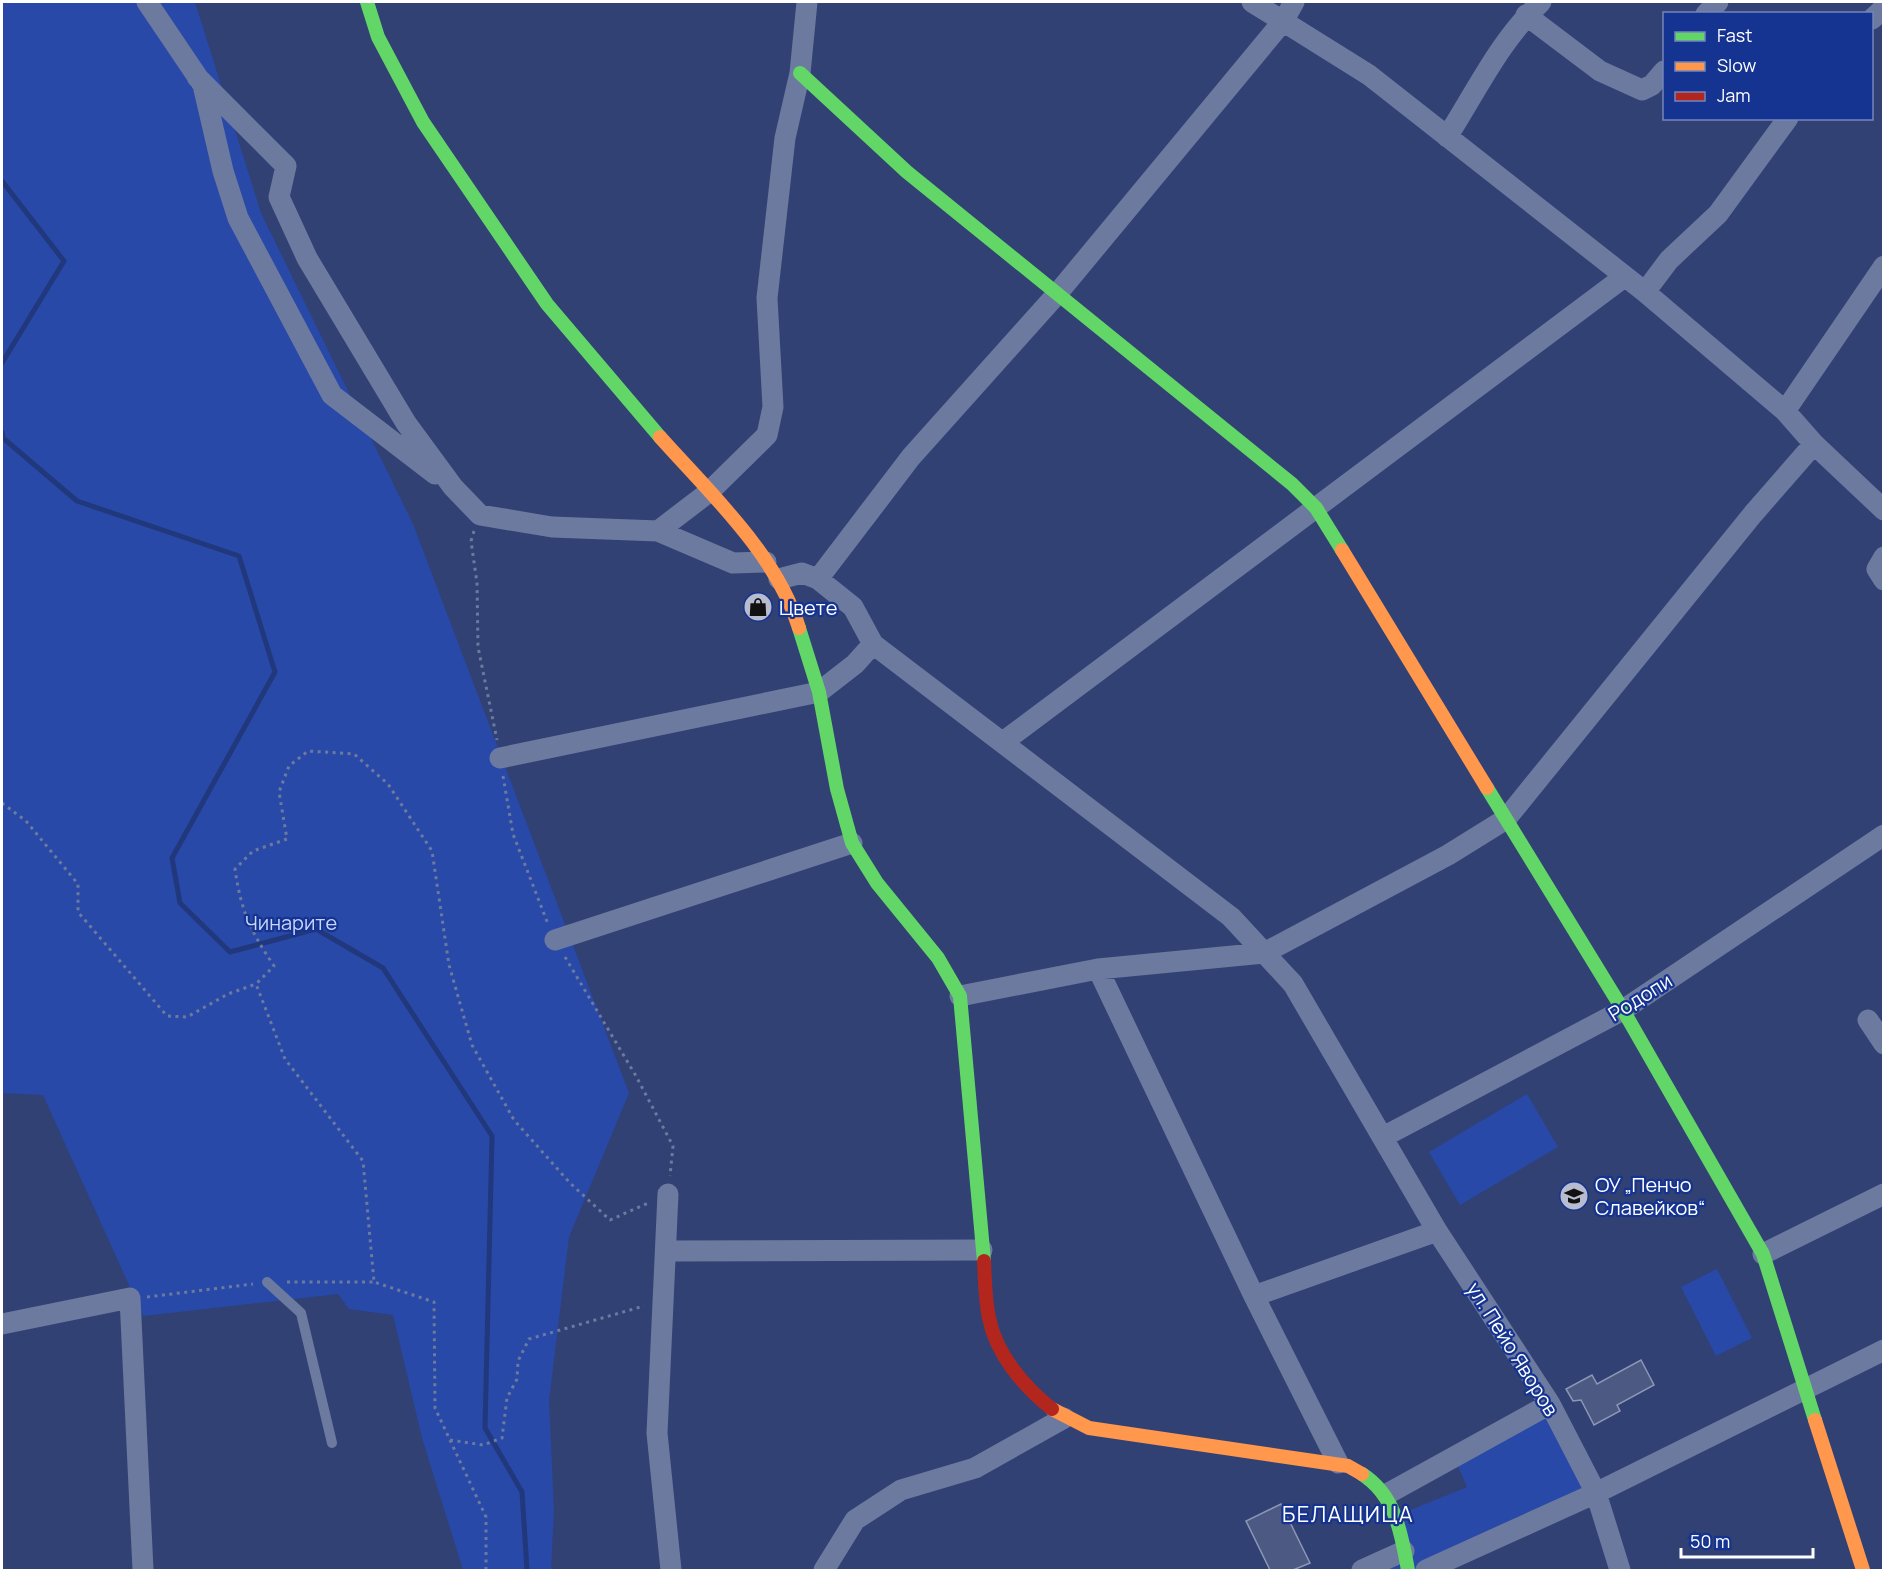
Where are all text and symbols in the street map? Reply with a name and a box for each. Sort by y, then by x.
legend [1663,12,1873,120]
text: Fast [1717,23,1752,47]
text: Slow [1717,53,1757,77]
text: Jam [1717,83,1751,107]
shop icon: Цвете [742,591,774,623]
place label: Цвете [779,594,837,621]
park label: Чинарите [245,909,337,936]
street label: Родопи [1603,967,1677,1027]
place label: ОУ „Пенчо Славейков“ [1595,1171,1705,1221]
school or university icon: ОУ „Пенчо Славейков“ [1558,1180,1590,1212]
street label: ул. Пейо Яворов [1461,1277,1565,1421]
district label: БЕЛАЩИЦА [1282,1499,1414,1529]
scale bar [1681,1521,1813,1559]
text: 50 m [1690,1529,1730,1553]

